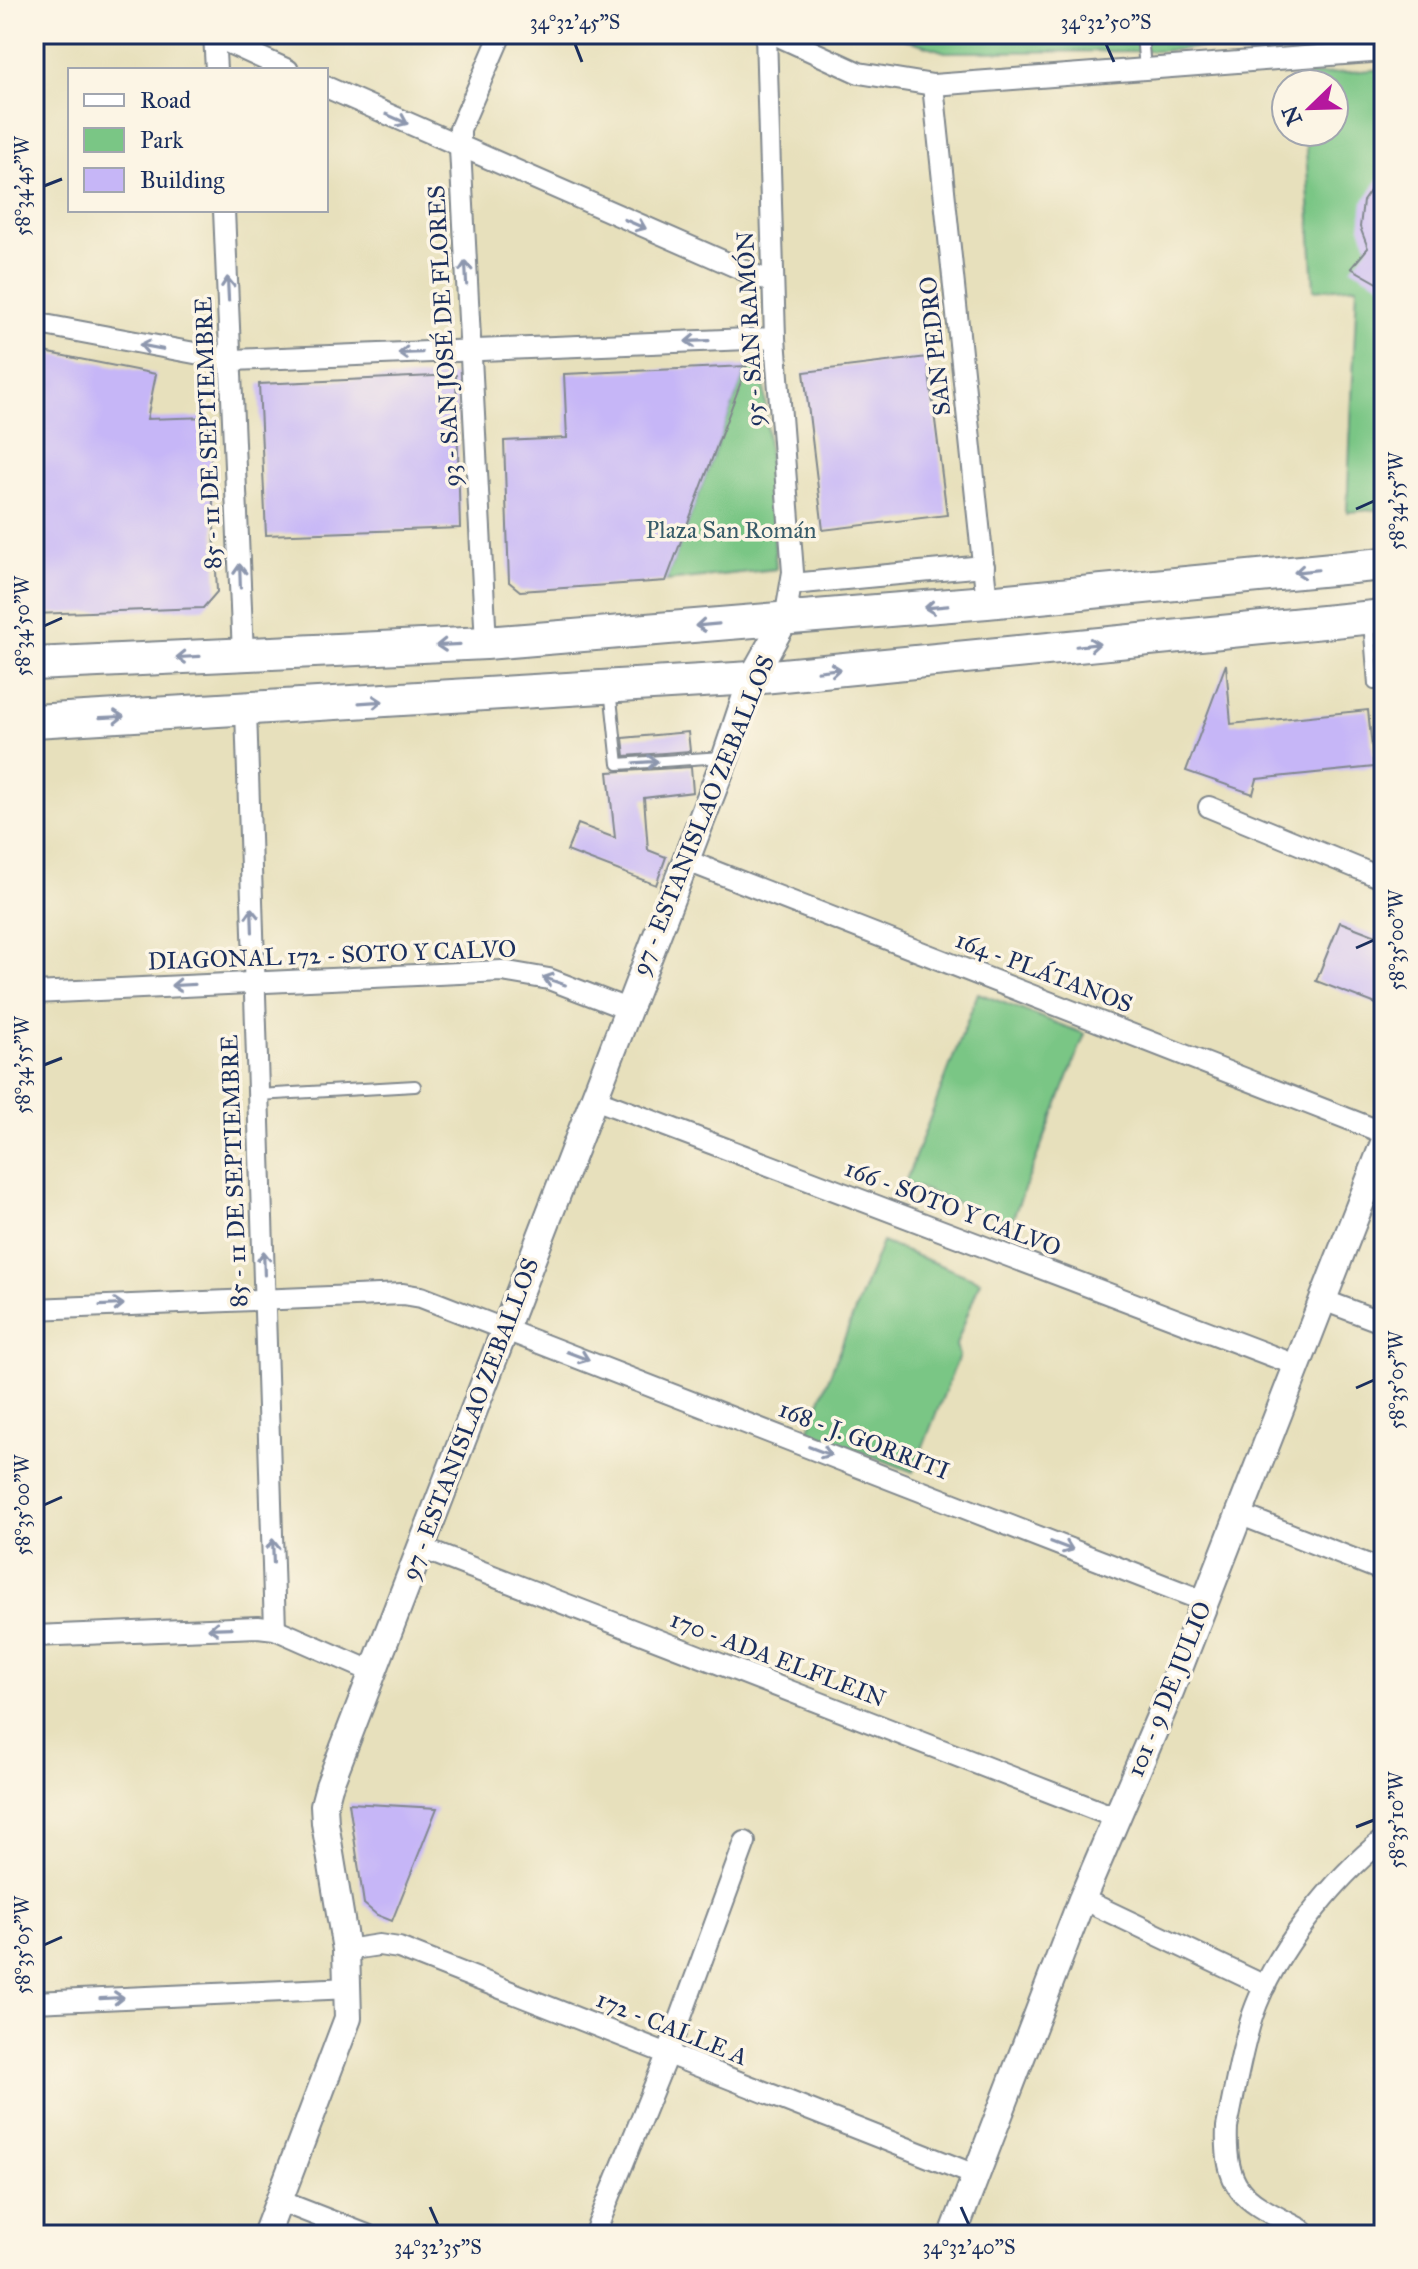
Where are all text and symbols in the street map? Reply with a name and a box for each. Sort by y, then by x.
text: 34°32'45"S [530,10,620,34]
text: 34°32'50"S [1061,10,1151,34]
legend [68,68,328,212]
north arrow [1270,68,1350,148]
text: Road [140,85,191,115]
text: N [1276,101,1308,129]
one-way arrow [384,113,409,128]
text: Park [140,125,184,155]
text: 58°34'45"W [10,135,34,236]
text: Building [140,165,225,195]
street label: 93 - SAN JOSÉ DE FLORES [421,184,467,488]
one-way arrow [622,217,647,232]
street label: 95 - SAN RAMÓN [730,231,770,427]
one-way arrow [459,260,474,287]
street label: SAN PEDRO [913,275,957,417]
one-way arrow [220,276,235,303]
street label: 85 - 11 DE SEPTIEMBRE [188,296,228,570]
one-way arrow [684,334,711,349]
one-way arrow [139,339,164,354]
one-way arrow [397,346,424,361]
text: 58°34'55"W [1384,451,1408,550]
park label: Plaza San Román [645,515,817,545]
one-way arrow [232,563,247,590]
one-way arrow [1293,564,1320,579]
text: 58°34'50"W [10,575,34,676]
one-way arrow [923,599,950,614]
one-way arrow [694,618,721,633]
one-way arrow [435,637,462,652]
one-way arrow [1074,637,1101,652]
one-way arrow [175,649,202,664]
street label: 97 - ESTANISLAO ZEBALLOS [625,650,781,980]
one-way arrow [815,663,842,678]
one-way arrow [358,694,384,709]
one-way arrow [98,709,125,724]
one-way arrow [632,754,659,769]
text: 58°35'00"W [1384,888,1408,991]
one-way arrow [244,907,259,934]
street label: 164 - PLÁTANOS [951,924,1137,1020]
street label: DIAGONAL 172 - SOTO Y CALVO [147,934,517,976]
one-way arrow [541,973,566,988]
one-way arrow [170,978,197,993]
text: 58°34'55"W [10,1015,34,1114]
street label: 85 - 11 DE SEPTIEMBRE [214,1034,254,1308]
street label: 166 - SOTO Y CALVO [841,1153,1065,1263]
one-way arrow [256,1250,271,1277]
street label: 97 - ESTANISLAO ZEBALLOS [395,1254,545,1584]
one-way arrow [98,1298,125,1313]
text: 58°35'05"W [1384,1330,1408,1429]
one-way arrow [565,1350,590,1365]
street label: 168 - J. GORRITI [774,1394,954,1486]
one-way arrow [807,1445,832,1459]
text: 58°35'00"W [10,1453,34,1556]
one-way arrow [265,1538,281,1565]
one-way arrow [1049,1540,1074,1554]
street label: 101 - 9 DE JULIO [1120,1597,1218,1781]
street label: 170 - ADA ELFLEIN [666,1604,890,1714]
one-way arrow [207,1621,234,1636]
text: 58°35'10"W [1384,1770,1408,1869]
text: 58°35'05"W [10,1895,34,1994]
street label: 172 - CALLE A [592,1984,752,2072]
one-way arrow [98,1991,125,2006]
text: 34°32'35"S [394,2235,482,2259]
text: 34°32'40"S [923,2235,1015,2259]

